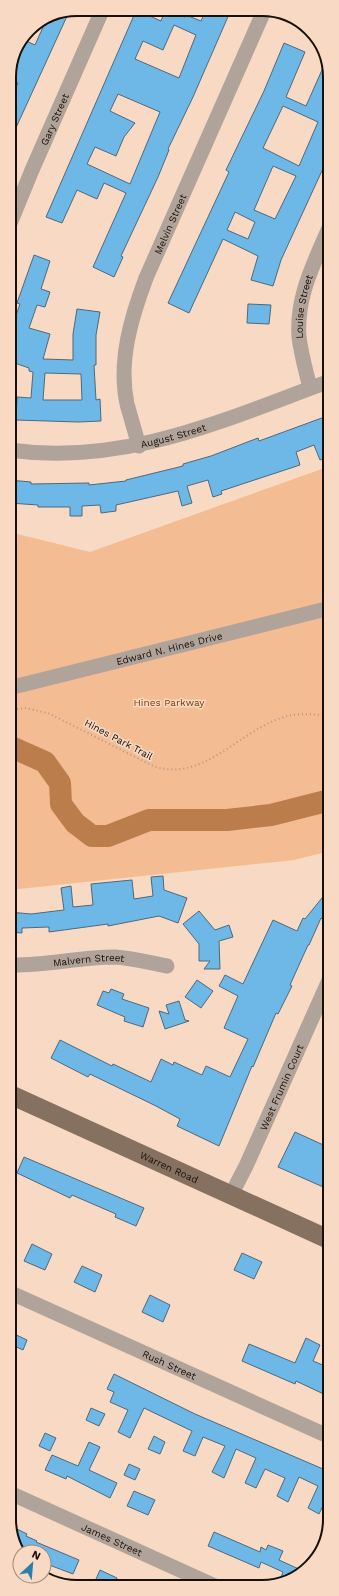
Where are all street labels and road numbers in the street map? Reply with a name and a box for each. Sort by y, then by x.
street label: Gary Street [39,91,71,147]
street label: Melvin Street [152,192,189,256]
street label: Louise Street [294,272,315,339]
street label: August Street [140,421,208,450]
street label: Edward N. Hines Drive [115,630,224,667]
street label: Hines Park Trail [83,717,155,762]
street label: Malvern Street [52,952,126,968]
street label: West Frumin Court [258,1042,306,1132]
street label: Warren Road [138,1149,200,1185]
street label: Rush Street [141,1348,199,1382]
street label: James Street [80,1521,145,1559]

